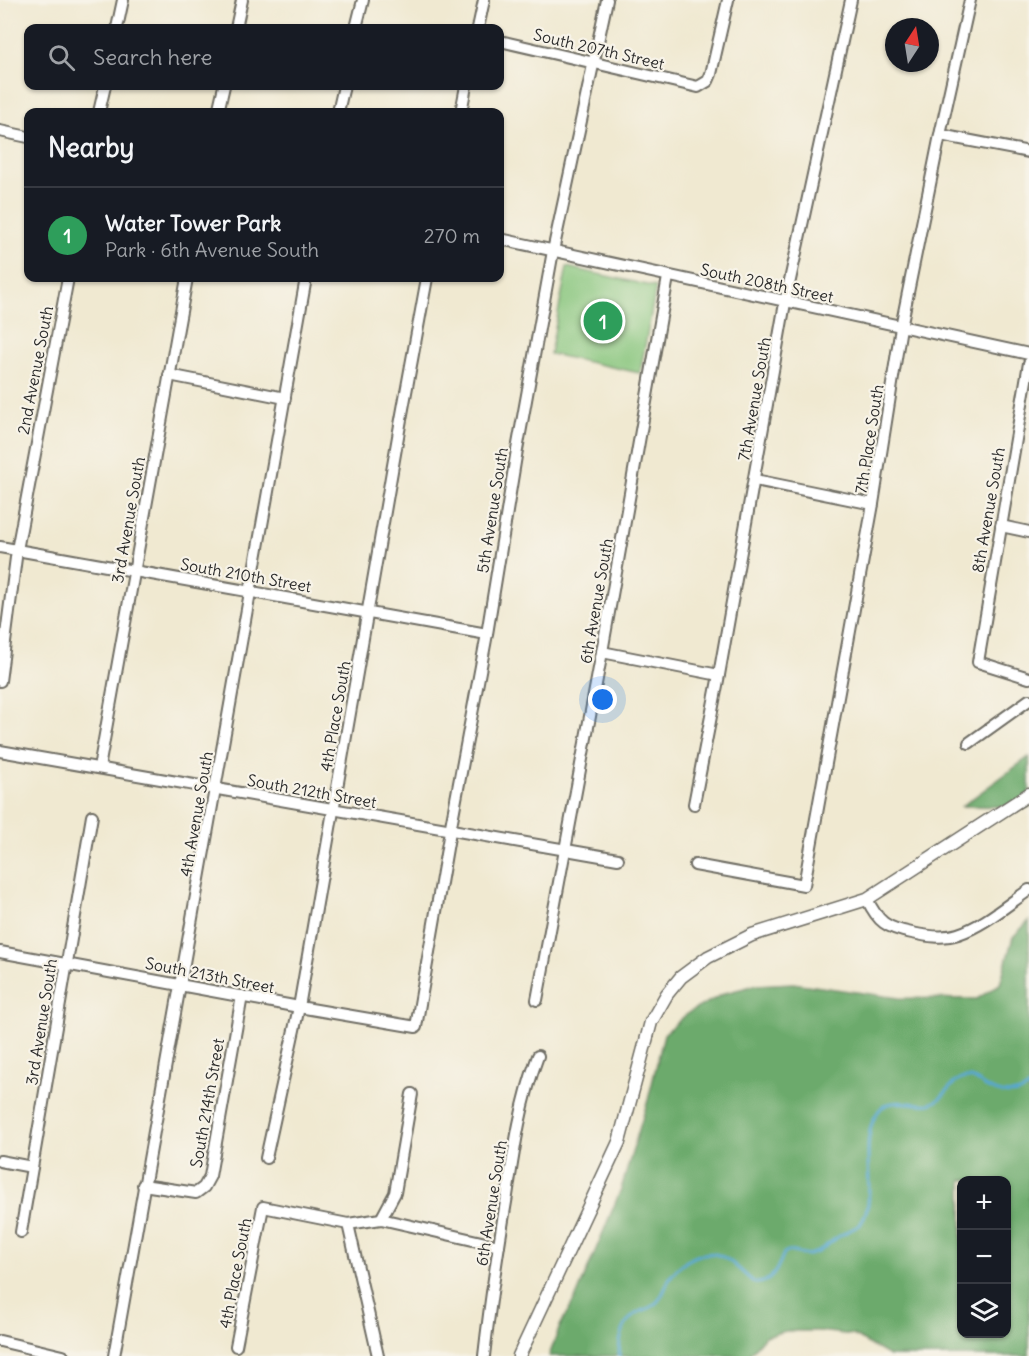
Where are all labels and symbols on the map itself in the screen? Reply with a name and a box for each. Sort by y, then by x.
north arrow [885,18,939,72]
street label: South 207th Street [532,24,667,74]
street label: South 208th Street [699,259,836,307]
pin: 1 [584,298,622,344]
street label: 2nd Avenue South [13,304,57,436]
street label: 7th Avenue South [733,335,775,463]
street label: 7th Place South [850,383,888,495]
street label: 5th Avenue South [472,446,512,574]
street label: 8th Avenue South [967,446,1009,574]
street label: 3rd Avenue South [107,455,149,585]
street label: 6th Avenue South [575,537,617,665]
street label: South 210th Street [179,554,314,596]
street label: 4th Place South [315,659,355,773]
your location [588,685,617,714]
street label: 4th Avenue South [175,750,217,878]
street label: South 212th Street [246,770,379,812]
street label: South 213th Street [144,953,277,997]
street label: 3rd Avenue South [21,957,61,1087]
street label: South 214th Street [186,1036,228,1169]
street label: 6th Avenue South [471,1139,511,1267]
street label: 4th Place South [214,1216,256,1330]

